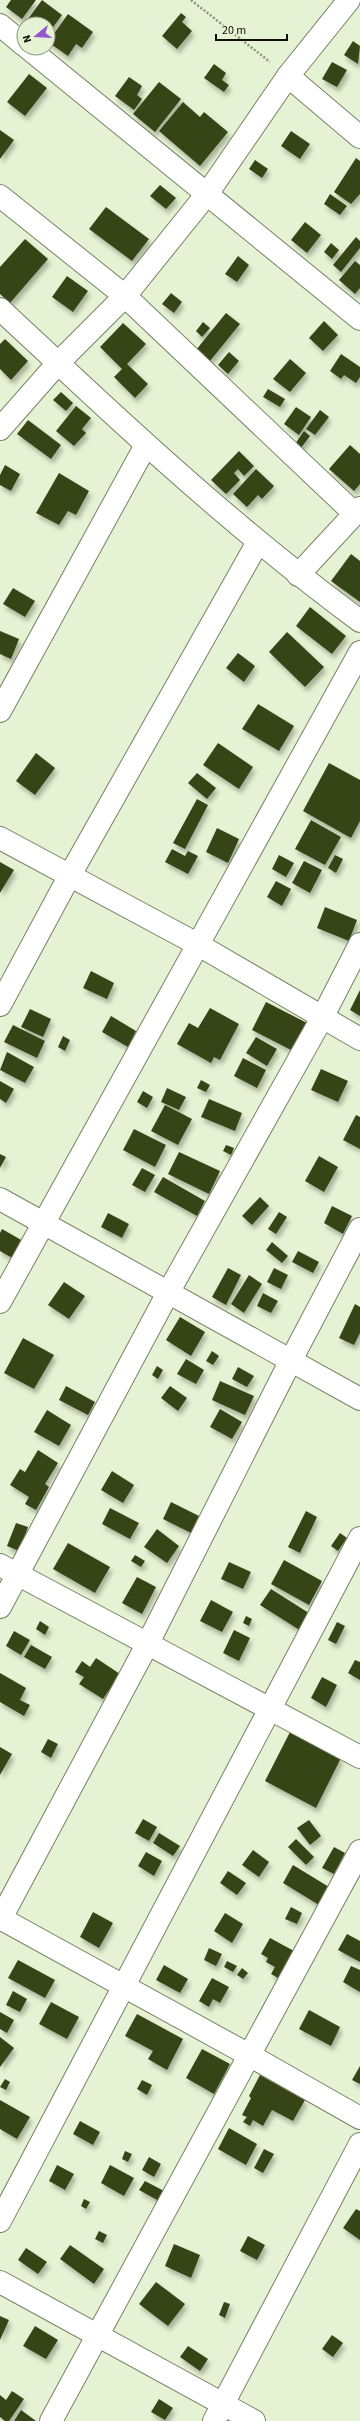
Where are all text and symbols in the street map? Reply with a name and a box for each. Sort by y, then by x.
north arrow [16,16,56,56]
scale bar [216,16,287,42]
text: 20 m [222,22,246,39]
text: N [19,33,35,45]

